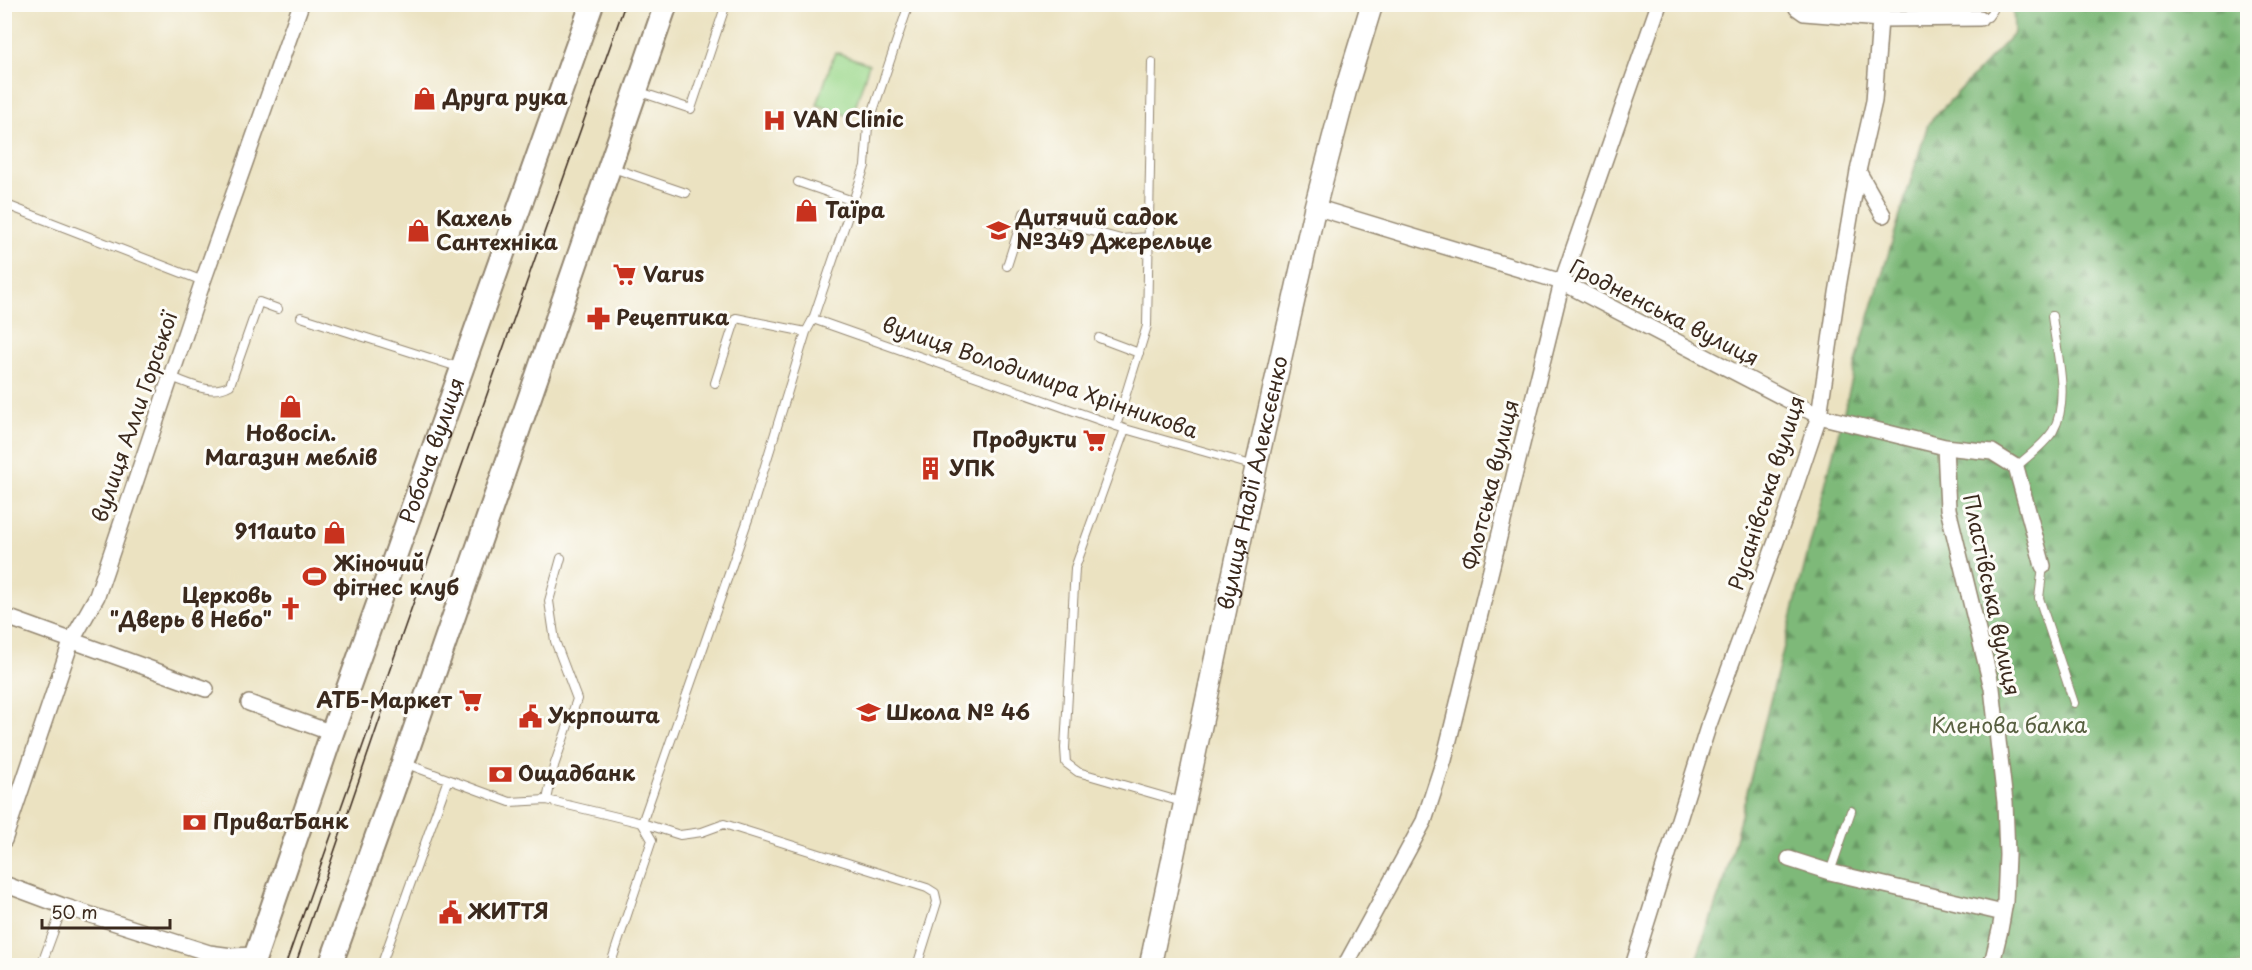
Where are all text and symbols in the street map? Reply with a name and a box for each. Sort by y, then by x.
place label: Друга рука [442,80,568,112]
shop icon: Друга рука [412,85,438,111]
place label: VAN Clinic [793,102,904,134]
hospital icon: VAN Clinic [762,107,788,133]
place label: Таїра [825,193,885,225]
shop icon: Таїра [794,198,820,224]
place label: Дитячий садок №349 Джерельце [1015,200,1212,256]
place label: Кахель Сантехніка [436,201,558,257]
school or university icon: Дитячий садок №349 Джерельце [985,217,1011,243]
shop icon: Кахель Сантехніка [405,218,431,244]
street label: Гродненська вулиця [1565,250,1765,373]
place label: Varus [643,257,704,289]
supermarket icon: Varus [612,262,638,288]
place label: Рецептика [616,300,730,332]
pharmacy icon: Рецептика [585,305,611,331]
street label: вулиця Алли Горської [82,306,185,526]
street label: вулиця Володимира Хрінникова [879,307,1203,445]
street label: вулиця Надії Алексєєнко [1208,352,1295,613]
street label: Робоча вулиця [390,373,472,528]
street label: Русанівська вулиця [1719,391,1812,594]
shop icon: Новосіл. Магазин меблів [278,393,304,419]
street label: Флотська вулиця [1452,396,1526,573]
place label: Новосіл. Магазин меблів [205,416,377,472]
place label: Продукти [972,422,1077,454]
supermarket icon: Продукти [1082,427,1108,453]
place label: УПК [949,451,995,483]
building icon: УПК [918,456,944,482]
street label: Пластівська вулиця [1956,491,2030,698]
place label: 911auto [235,514,316,546]
shop icon: 911auto [321,519,347,545]
place label: Жіночий фітнес клуб [333,546,459,602]
sports icon: Жіночий фітнес клуб [302,563,328,589]
place label: Церковь "Дверь в Небо" [110,578,272,634]
church icon: Церковь "Дверь в Небо" [277,595,303,621]
place label: АТБ-Маркет [317,683,453,715]
supermarket icon: АТБ-Маркет [457,688,483,714]
place label: Школа № 46 [886,695,1030,727]
place label: Укрпошта [547,698,660,730]
school or university icon: Школа № 46 [855,700,881,726]
public building icon: Укрпошта [517,703,543,729]
park label: Кленова балка [1931,708,2087,740]
place label: Ощадбанк [518,756,636,788]
bank icon: Ощадбанк [487,761,513,787]
place label: ПриватБанк [213,804,349,836]
bank icon: ПриватБанк [182,809,208,835]
scale bar [42,892,170,930]
place label: ЖИТТЯ [467,894,549,926]
text: 50 m [51,898,98,925]
public building icon: ЖИТТЯ [437,899,463,925]

